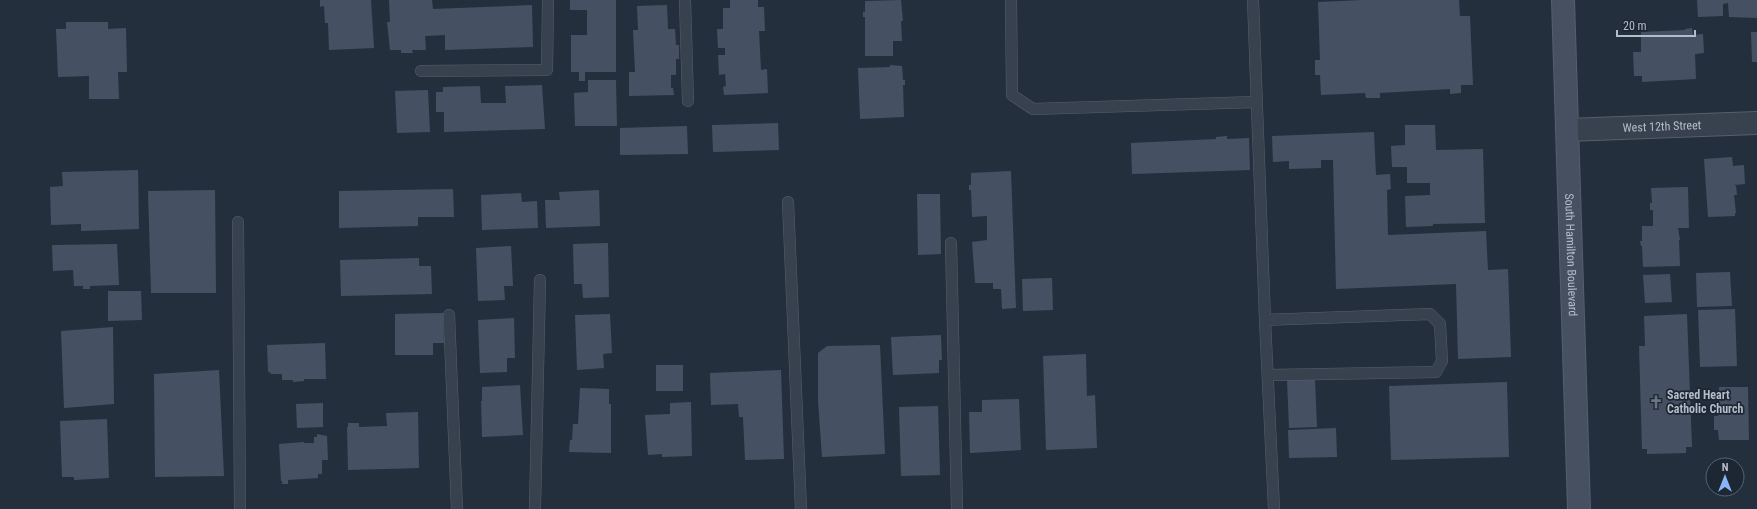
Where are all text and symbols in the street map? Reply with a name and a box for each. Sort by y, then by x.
scale bar [1617,12,1695,38]
text: 20 m [1623,19,1647,33]
street label: West 12th Street [1622,118,1702,135]
street label: South Hamilton Boulevard [1562,193,1580,317]
place label: Sacred Heart Catholic Church [1667,388,1743,416]
church icon: Sacred Heart Catholic Church [1648,394,1664,410]
north arrow [1705,457,1745,497]
text: N [1722,461,1729,474]

